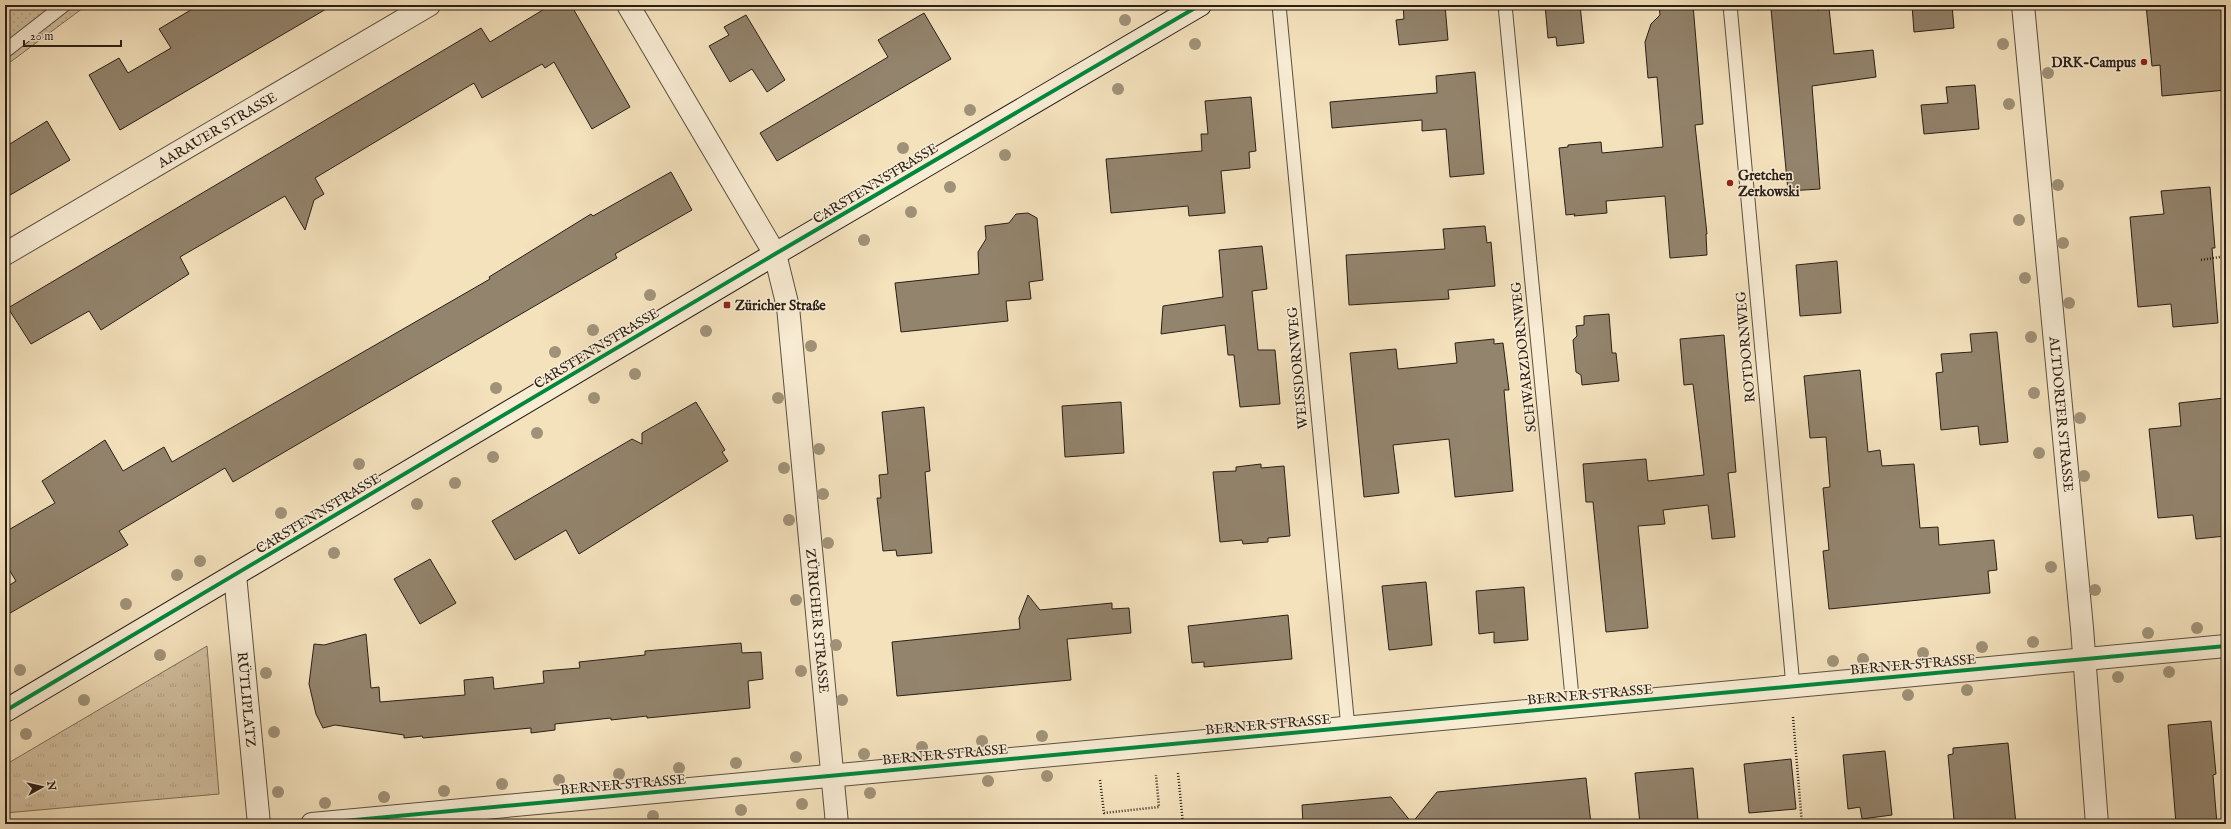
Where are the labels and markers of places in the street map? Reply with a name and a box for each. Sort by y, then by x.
place label: DRK-Campus [2051,54,2136,72]
marker: DRK-Campus [2139,57,2149,67]
place label: Gretchen Zerkowski [1738,167,1800,201]
marker: Gretchen Zerkowski [1725,178,1735,188]
place label: Züricher Straße [735,297,826,315]
marker: Züricher Straße [722,300,732,310]

